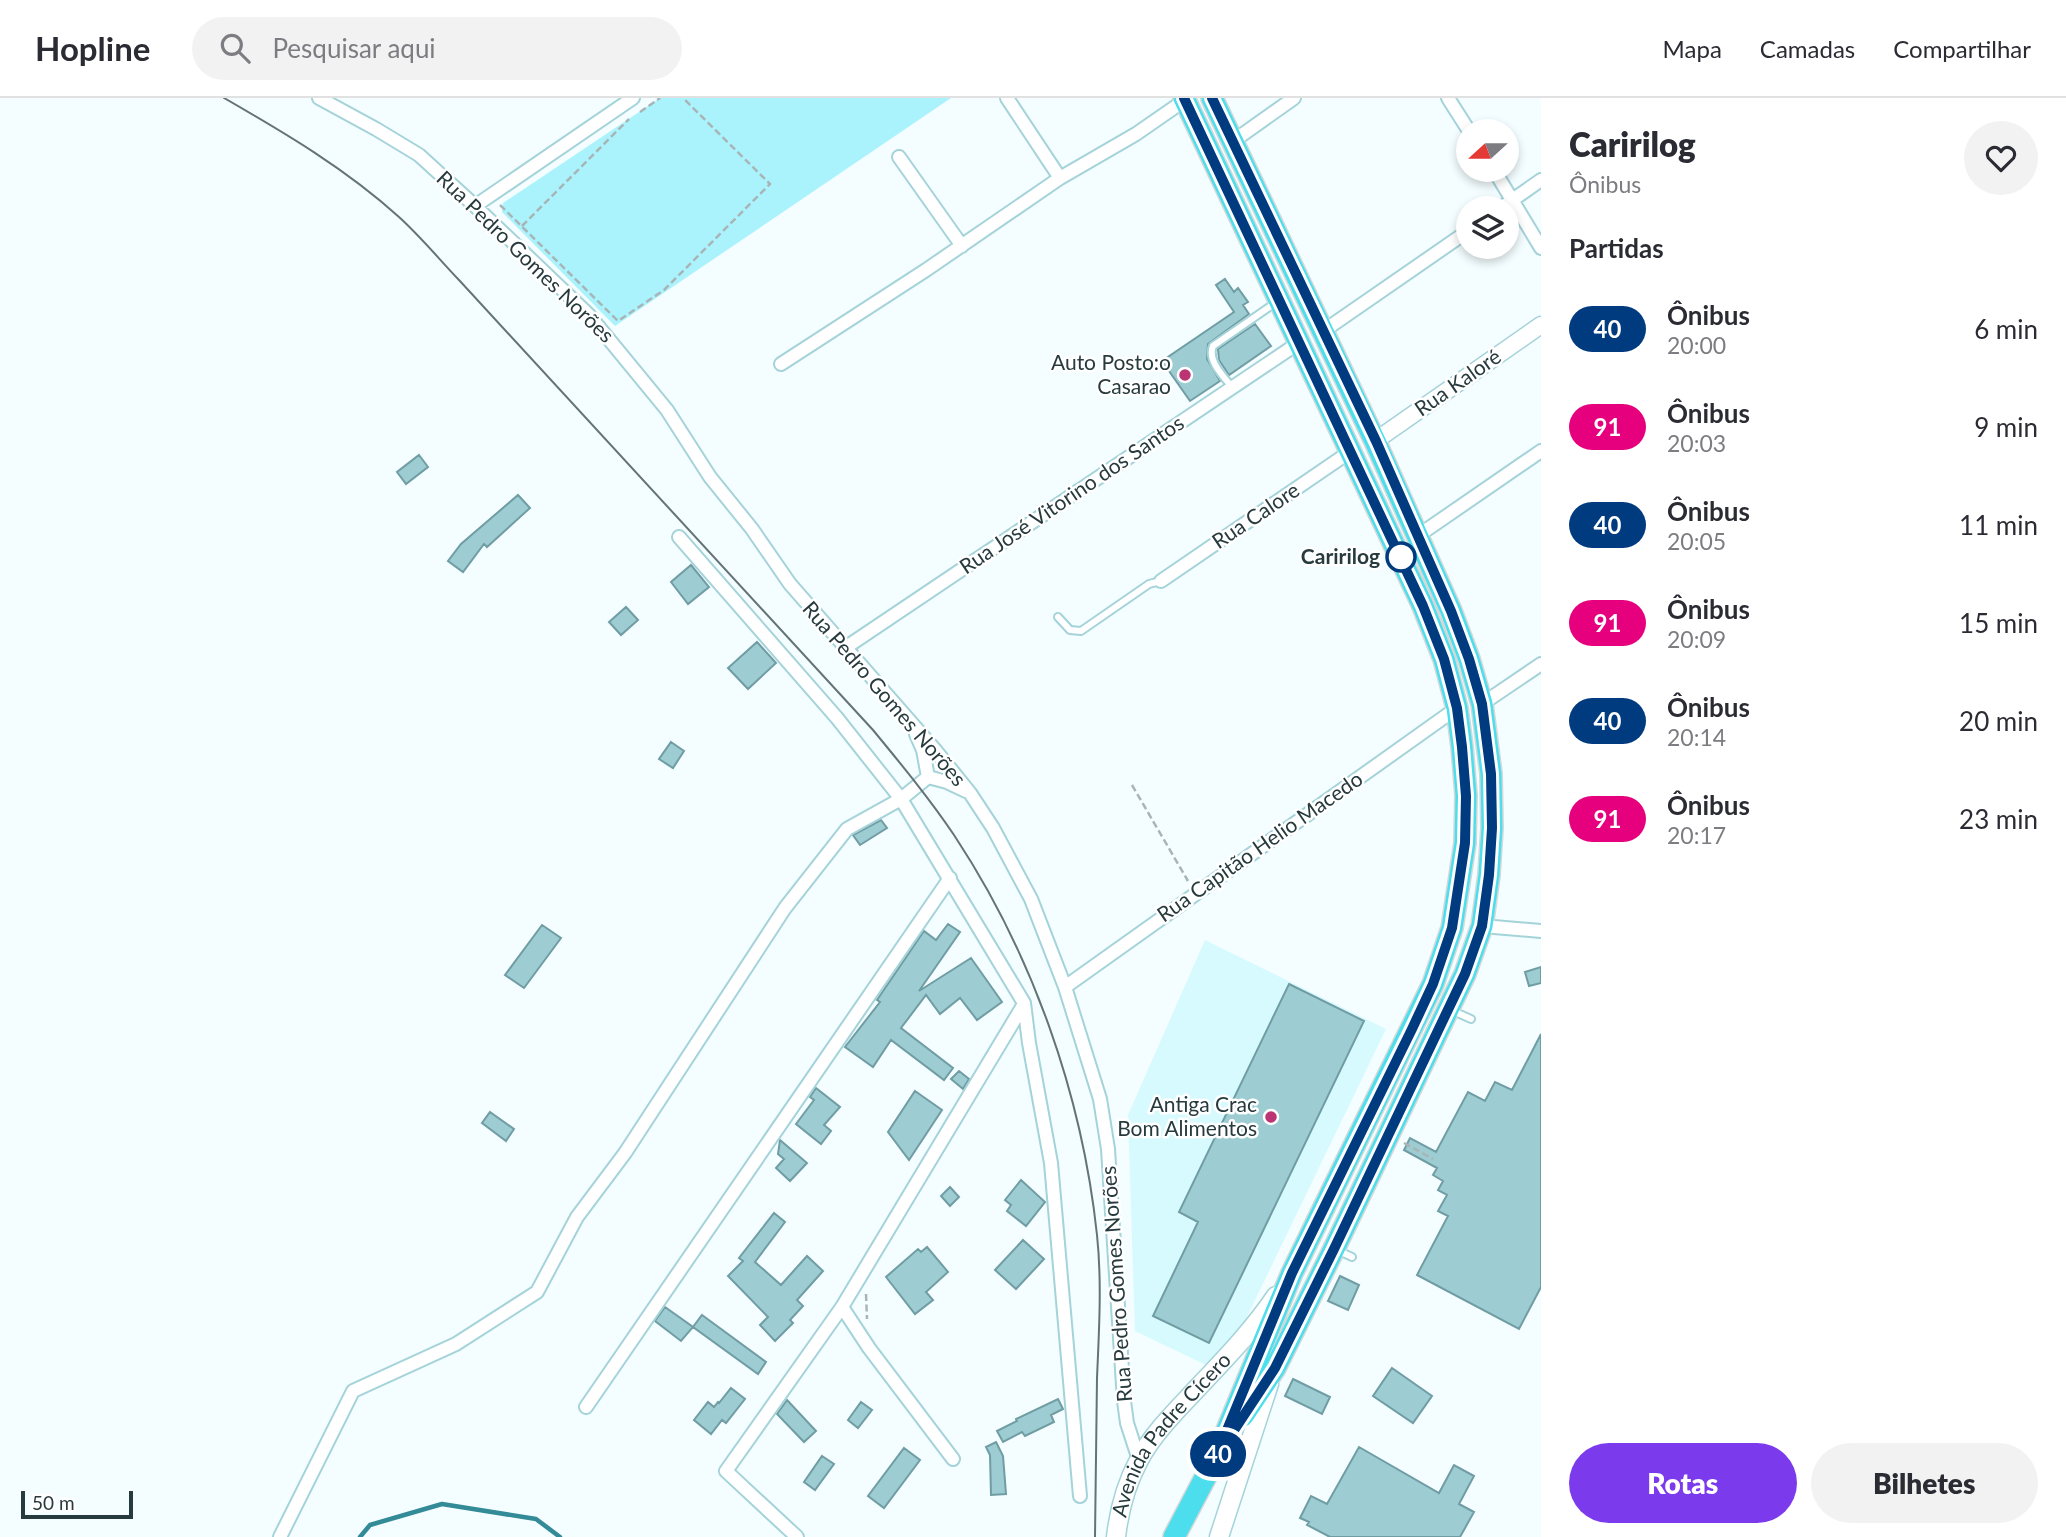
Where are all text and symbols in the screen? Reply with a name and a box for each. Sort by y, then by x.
search box [192,17,682,80]
text: Hopline [35,28,150,68]
icon: search [216,29,254,67]
text: Pesquisar aqui [272,32,436,64]
text: Mapa [1663,34,1722,63]
text: Camadas [1760,34,1855,63]
text: Compartilhar [1893,34,2031,63]
north arrow [1456,119,1519,182]
map controls [1456,119,1519,259]
button: heart [1964,121,2038,195]
text: Caririlog [1569,124,1696,164]
street label: Rua Pedro Gomes Norões [432,165,620,347]
text: Ônibus [1569,170,1641,198]
button: layers [1456,196,1519,259]
text: Partidas [1569,232,1664,264]
text: Ônibus [1667,299,1750,331]
text: 6 min [1974,313,2038,345]
text: 40 [1594,314,1621,343]
text: 20:00 [1667,331,1726,359]
street label: Rua Kaloré [1409,343,1505,421]
place label: Auto Posto:o Casarao [1051,349,1171,398]
marker: Auto Posto:o Casarao [1177,367,1193,383]
text: Ônibus [1667,397,1750,429]
street label: Rua José Vitorino dos Santos [954,409,1188,578]
text: 9 min [1974,411,2038,443]
text: 91 [1594,412,1621,441]
text: 20:03 [1667,429,1726,457]
street label: Rua Calore [1207,476,1304,553]
text: Ônibus [1667,495,1750,527]
text: 11 min [1959,509,2038,541]
text: 40 [1594,510,1621,539]
text: 20:05 [1667,527,1726,555]
marker: Caririlog [1386,542,1416,572]
place label: Caririlog [1301,543,1380,568]
text: Ônibus [1667,593,1750,625]
street label: Rua Pedro Gomes Norões [798,596,972,790]
text: 15 min [1959,607,2038,639]
text: 91 [1594,608,1621,637]
text: 20:09 [1667,625,1726,653]
text: Ônibus [1667,691,1750,723]
text: 20 min [1959,705,2038,737]
text: 40 [1594,706,1621,735]
text: 20:14 [1667,723,1726,751]
street label: Rua Capitão Helio Macedo [1152,765,1367,926]
text: Ônibus [1667,789,1750,821]
text: 23 min [1959,803,2038,835]
text: 91 [1594,804,1621,833]
text: 20:17 [1667,821,1726,849]
place label: Antiga Crac Bom Alimentos [1117,1091,1257,1140]
marker: Antiga Crac Bom Alimentos [1263,1109,1279,1125]
street label: Rua Pedro Gomes Norões [1095,1165,1136,1403]
street label: Avenida Padre Cícero [1105,1347,1235,1519]
line badge: 40 [1186,1431,1250,1477]
text: 40 [1204,1439,1232,1468]
button: Rotas [1569,1443,1797,1523]
button: Bilhetes [1811,1443,2038,1523]
scale bar [21,1488,133,1520]
text: 50 m [32,1491,75,1514]

